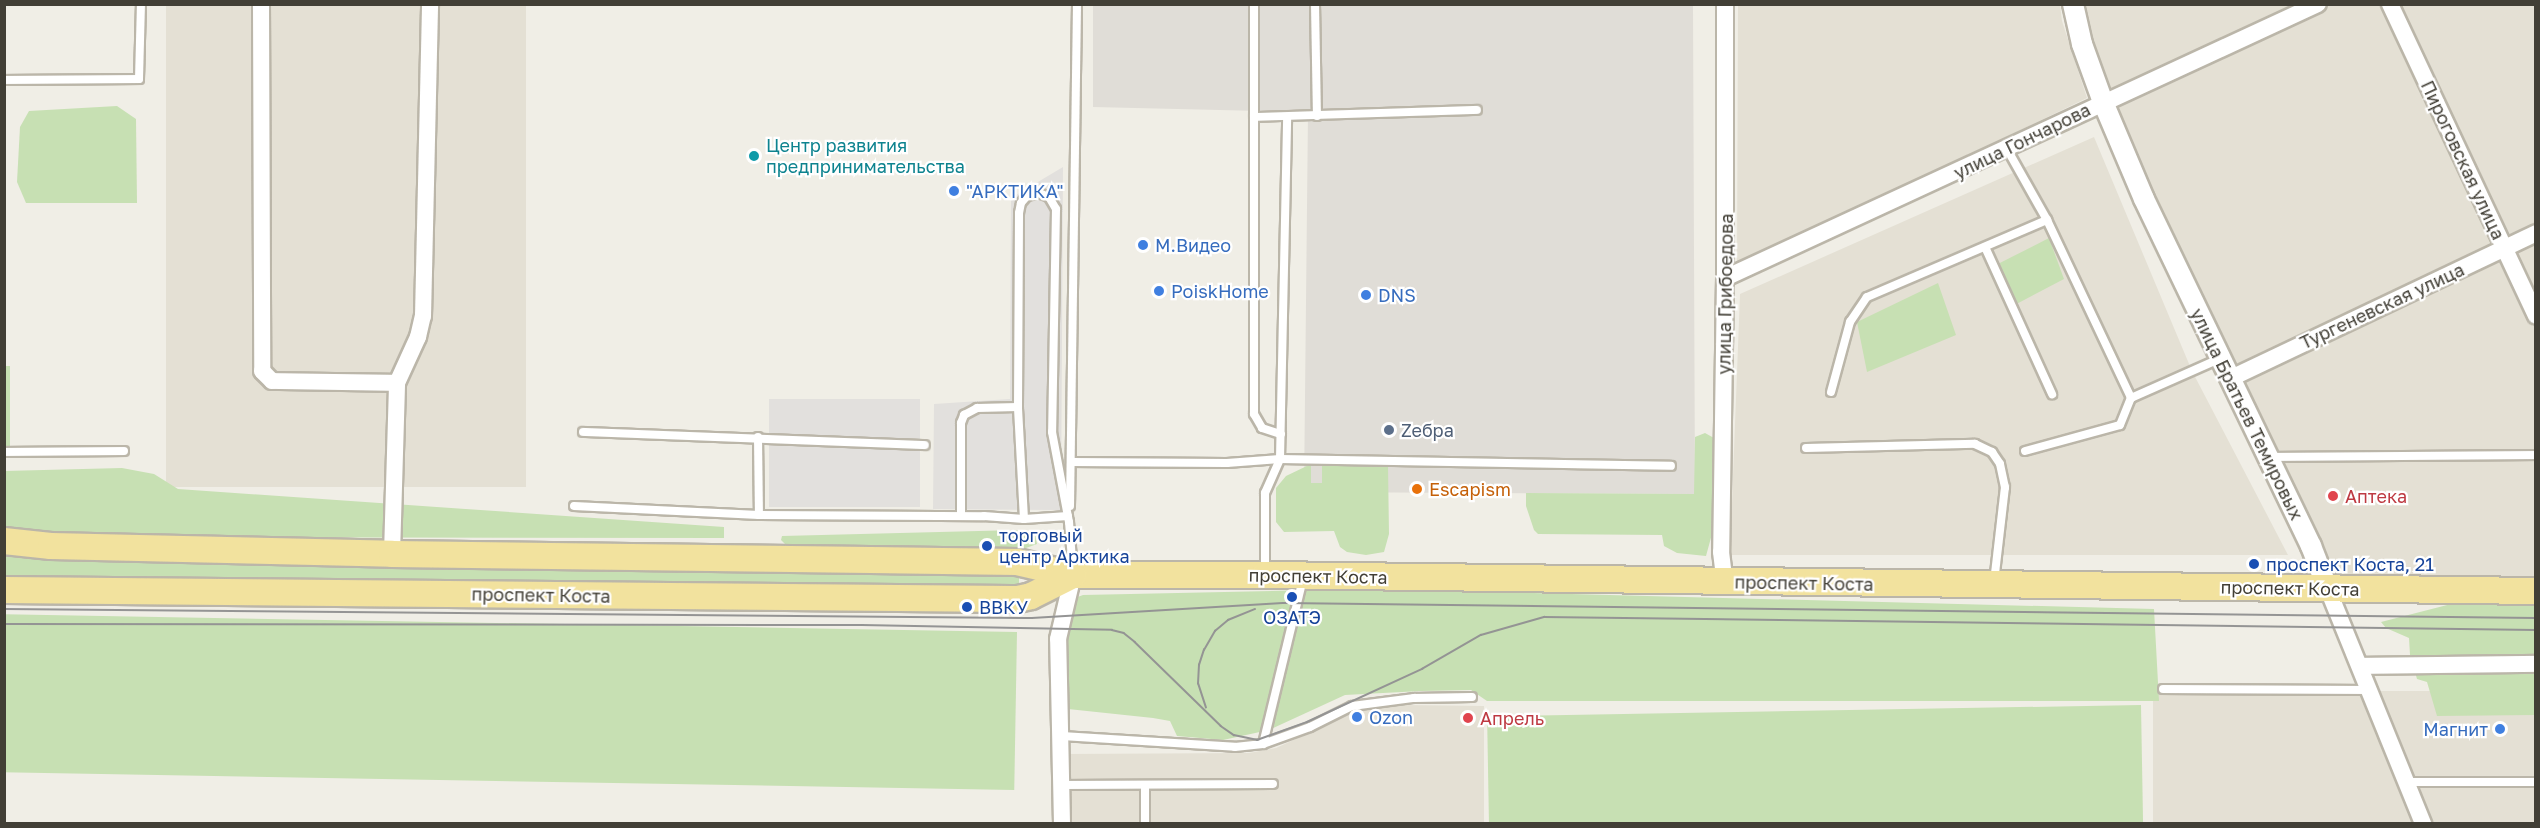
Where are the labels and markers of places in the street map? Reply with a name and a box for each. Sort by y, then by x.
place label: Центр развития предпринимательства [766,135,965,178]
marker: Центр развития предпринимательства [747,149,761,163]
place label: "АРКТИКА" [966,180,1063,202]
marker: "АРКТИКА" [947,184,961,198]
place label: M.Видео [1155,234,1231,256]
marker: M.Видео [1136,238,1150,252]
place label: PoiskHome [1171,280,1269,302]
marker: PoiskHome [1152,284,1166,298]
place label: DNS [1378,284,1416,306]
marker: DNS [1359,288,1373,302]
place label: Zeбра [1401,419,1454,441]
marker: Zeбра [1382,423,1396,437]
place label: Escapism [1429,478,1511,500]
marker: Escapism [1410,482,1424,496]
place label: Аптека [2345,485,2407,507]
marker: Аптека [2326,489,2340,503]
place label: торговый центр Арктика [999,525,1130,568]
marker: торговый центр Арктика [980,539,994,553]
place label: проспект Коста, 21 [2266,553,2434,575]
marker: проспект Коста, 21 [2247,557,2261,571]
marker: ОЗАТЭ [1285,590,1299,604]
place label: ВВКУ [979,596,1028,618]
marker: ВВКУ [960,600,974,614]
place label: ОЗАТЭ [1263,606,1321,628]
place label: Ozon [1369,706,1413,728]
place label: Апрель [1480,707,1544,729]
marker: Ozon [1350,710,1364,724]
marker: Апрель [1461,711,1475,725]
place label: Магнит [2423,718,2488,740]
marker: Магнит [2493,722,2507,736]

